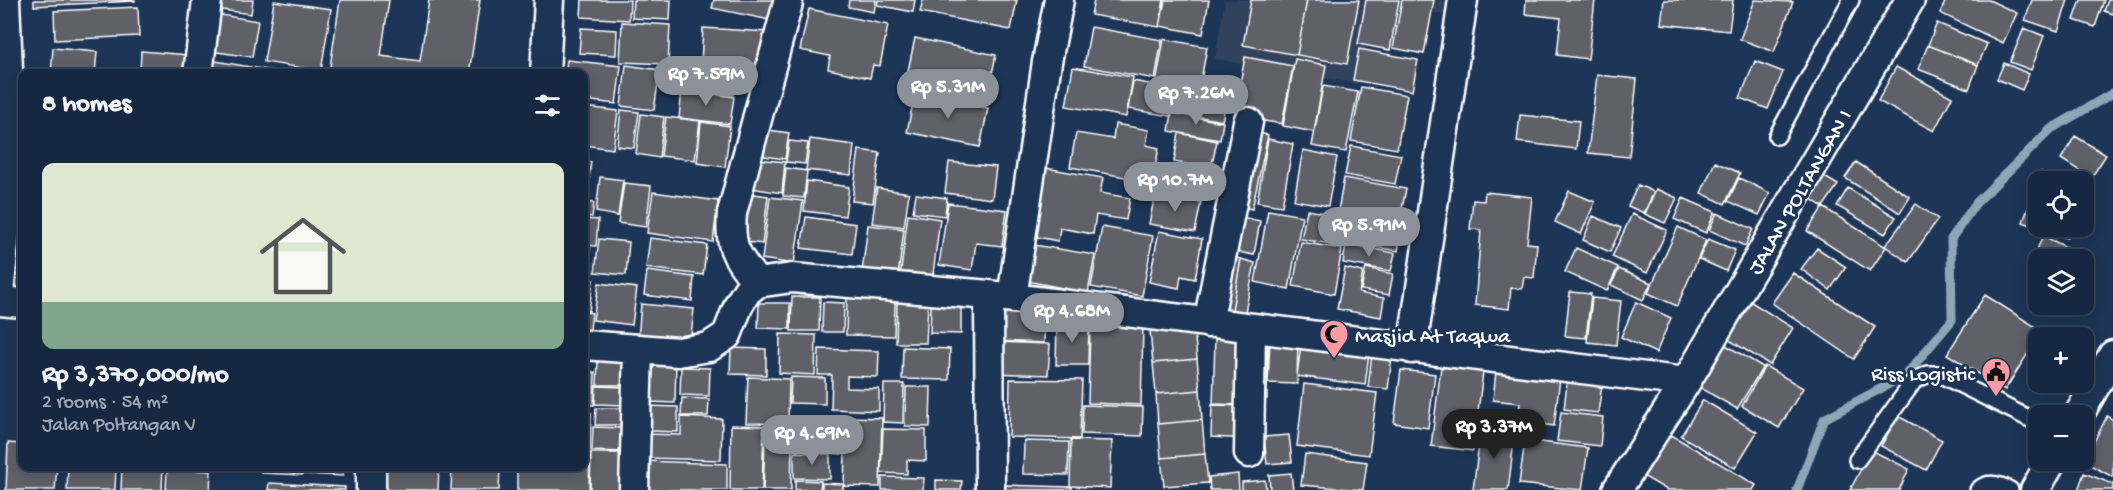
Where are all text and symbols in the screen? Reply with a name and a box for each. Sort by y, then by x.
pin: Rp 7.59M [644,56,768,107]
text: Rp 7.59M [668,64,744,87]
pin: Rp 5.31M [886,69,1010,120]
pin: Rp 7.26M [1134,75,1258,126]
text: Rp 5.31M [911,77,985,100]
text: Rp 7.26M [1158,83,1234,106]
icon: filters [531,89,564,122]
text: 8 homes [42,90,131,121]
street label: JALAN POLTANGAN I [1744,106,1859,280]
pin: Rp 10.7M [1113,162,1237,213]
text: Rp 10.7M [1137,170,1213,193]
map controls [2028,171,2094,471]
button: locate [2028,171,2094,237]
icon: home [249,202,357,310]
pin: Rp 5.91M [1307,207,1431,258]
text: Rp 5.91M [1332,215,1406,238]
button: layers [2028,249,2094,315]
pin: Rp 4.68M [1010,293,1134,344]
text: Rp 4.68M [1034,301,1110,324]
mosque icon: Masjid At Taqwa [1318,318,1350,360]
place label: Masjid At Taqwa [1355,325,1511,351]
button: + [2028,327,2094,393]
public building icon: Riss Logistic [1980,356,2012,398]
text: Rp 3,370,000/mo [42,361,229,392]
place label: Riss Logistic [1871,363,1977,389]
text: 2 rooms · 54 m² [42,392,169,415]
button: − [2028,405,2094,471]
pin: Rp 3.37M [1432,409,1556,460]
text: Jalan Poltangan V [42,415,196,438]
pin: Rp 4.69M [750,415,874,466]
text: Rp 3.37M [1456,417,1532,440]
text: Rp 4.69M [775,423,849,446]

